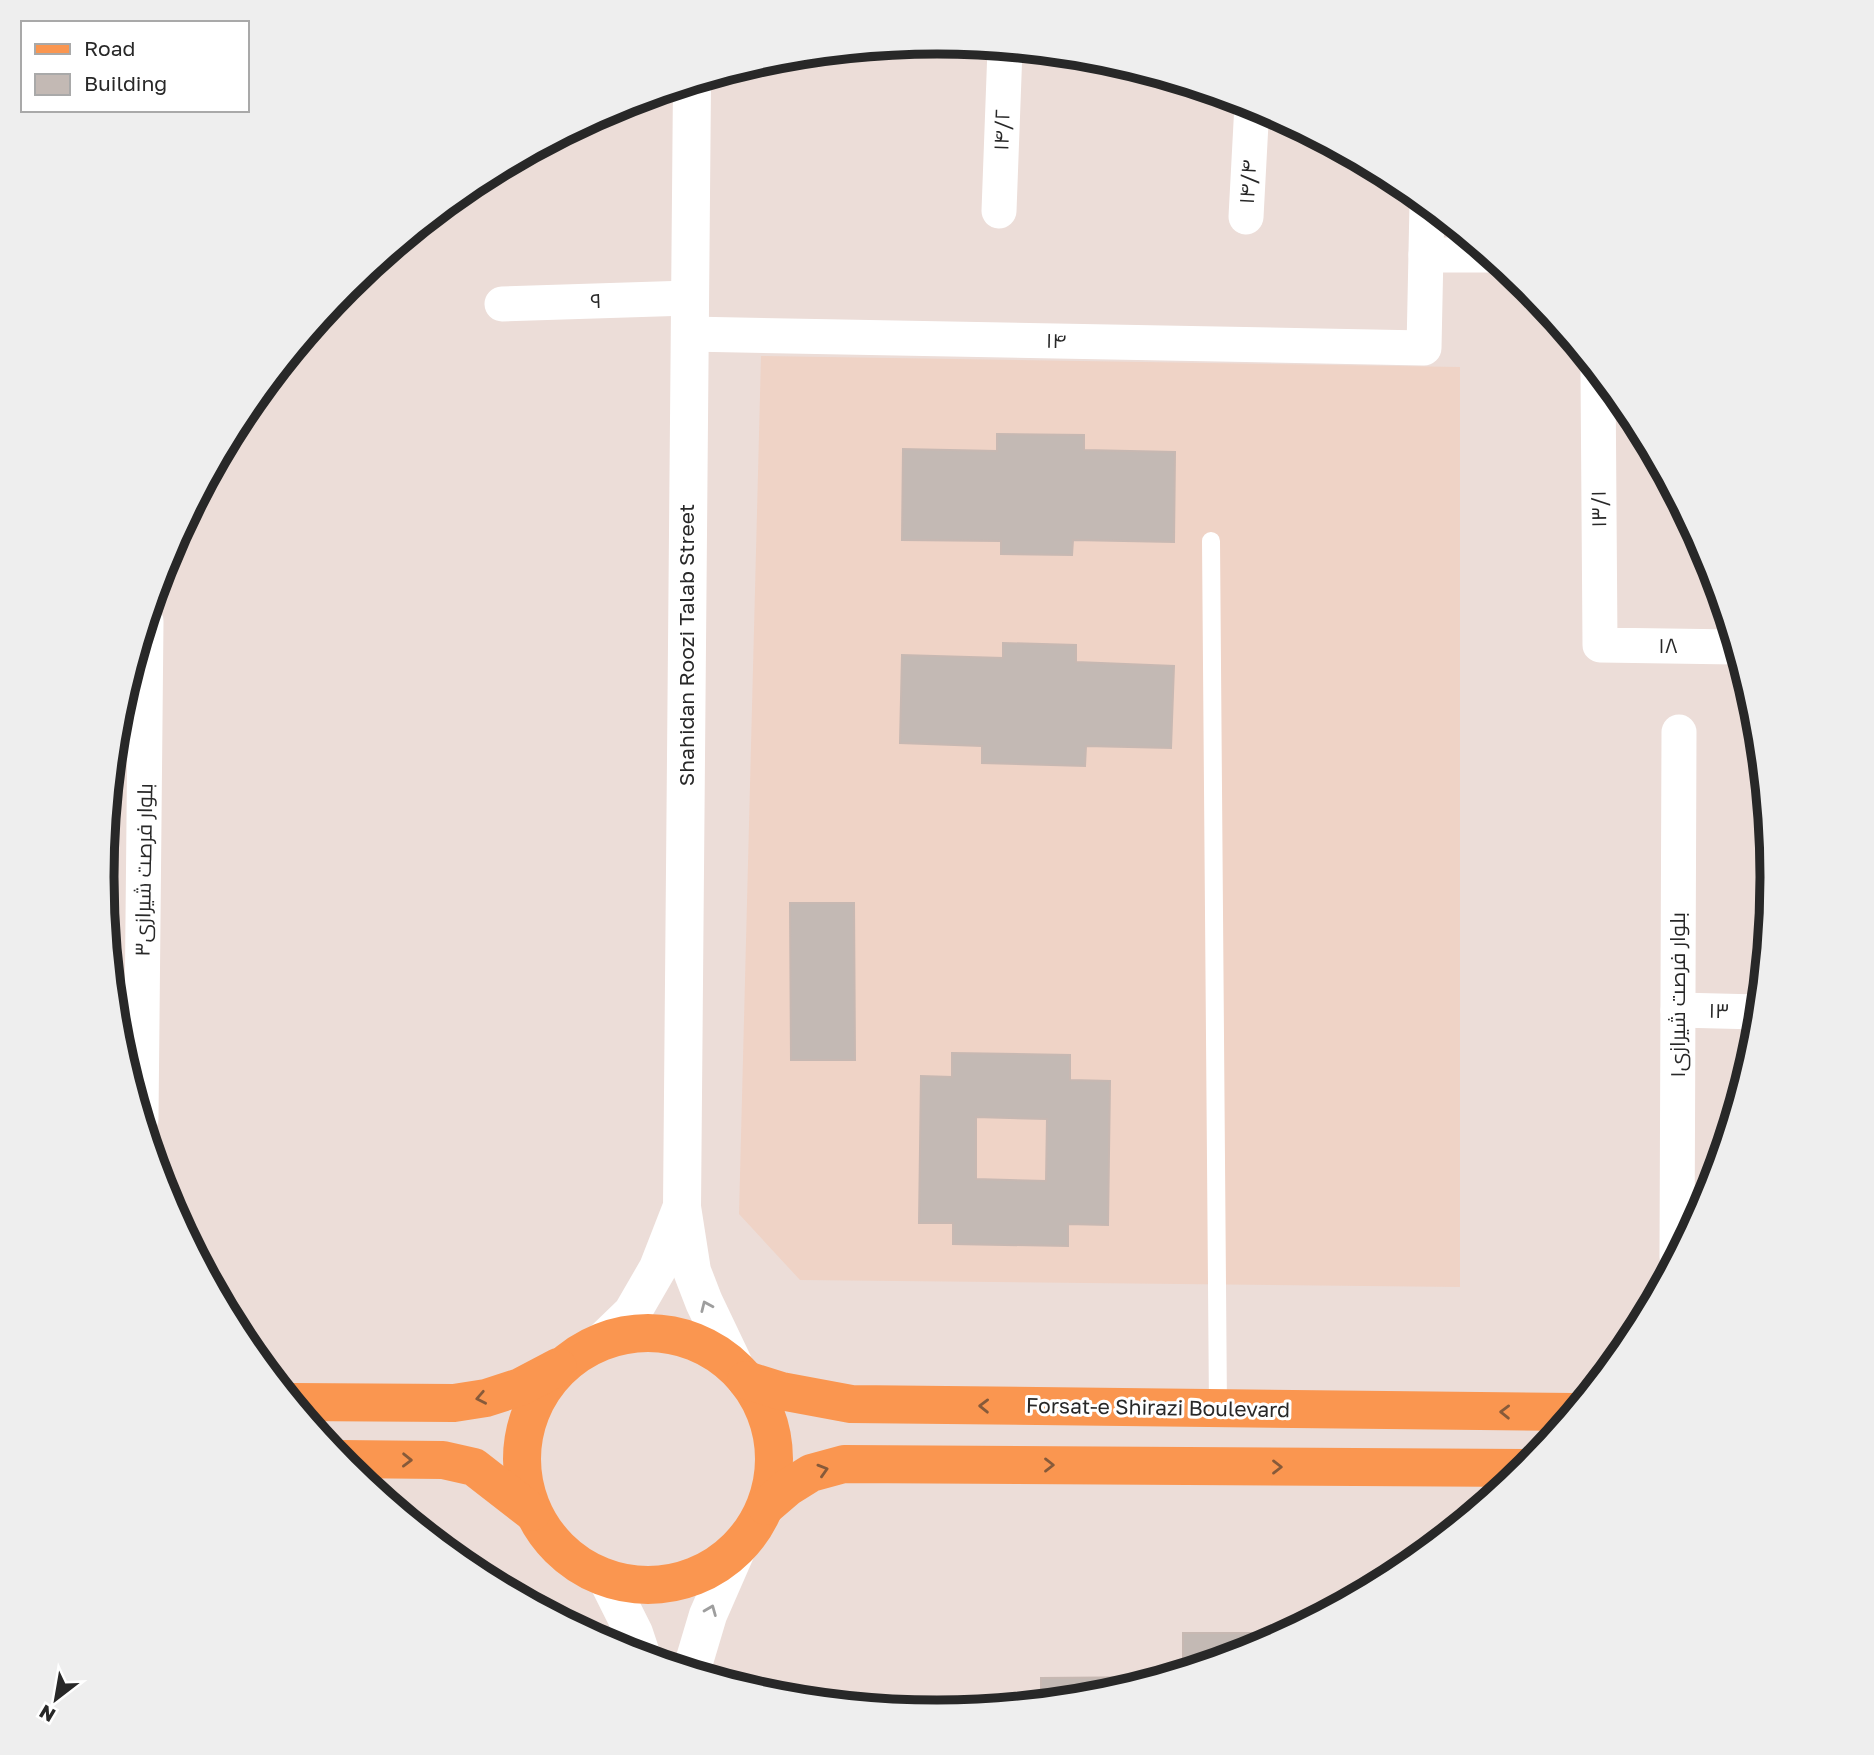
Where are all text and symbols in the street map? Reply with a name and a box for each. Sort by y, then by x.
legend [21,21,248,112]
text: Road [84,35,135,61]
text: Building [84,70,167,96]
street label: ۱۴/۲ [987,109,1015,151]
street label: ۱۴/۴ [1233,159,1261,205]
street label: ۹ [590,287,602,313]
street label: ۱۴ [1046,327,1067,353]
street label: ۱۳/۱ [1585,490,1611,528]
street label: Shahidan Roozi Talab Street [673,504,699,786]
street label: ۱۸ [1658,632,1678,658]
street label: ۳بلوار فرصت شیرازی [128,783,159,957]
street label: ۱بلوار فرصت شیرازی [1664,912,1691,1078]
street label: ۱۳ [1708,997,1730,1023]
one-way arrow [700,1300,714,1313]
one-way arrow [475,1390,487,1405]
street label: Forsat-e Shirazi Boulevard [1026,1392,1290,1422]
one-way arrow [978,1398,989,1414]
one-way arrow [1500,1404,1510,1420]
one-way arrow [402,1452,413,1467]
one-way arrow [1045,1457,1055,1473]
one-way arrow [1272,1459,1283,1475]
one-way arrow [816,1463,828,1478]
one-way arrow [702,1605,716,1617]
north arrow [21,1664,91,1734]
text: N [35,1700,59,1728]

